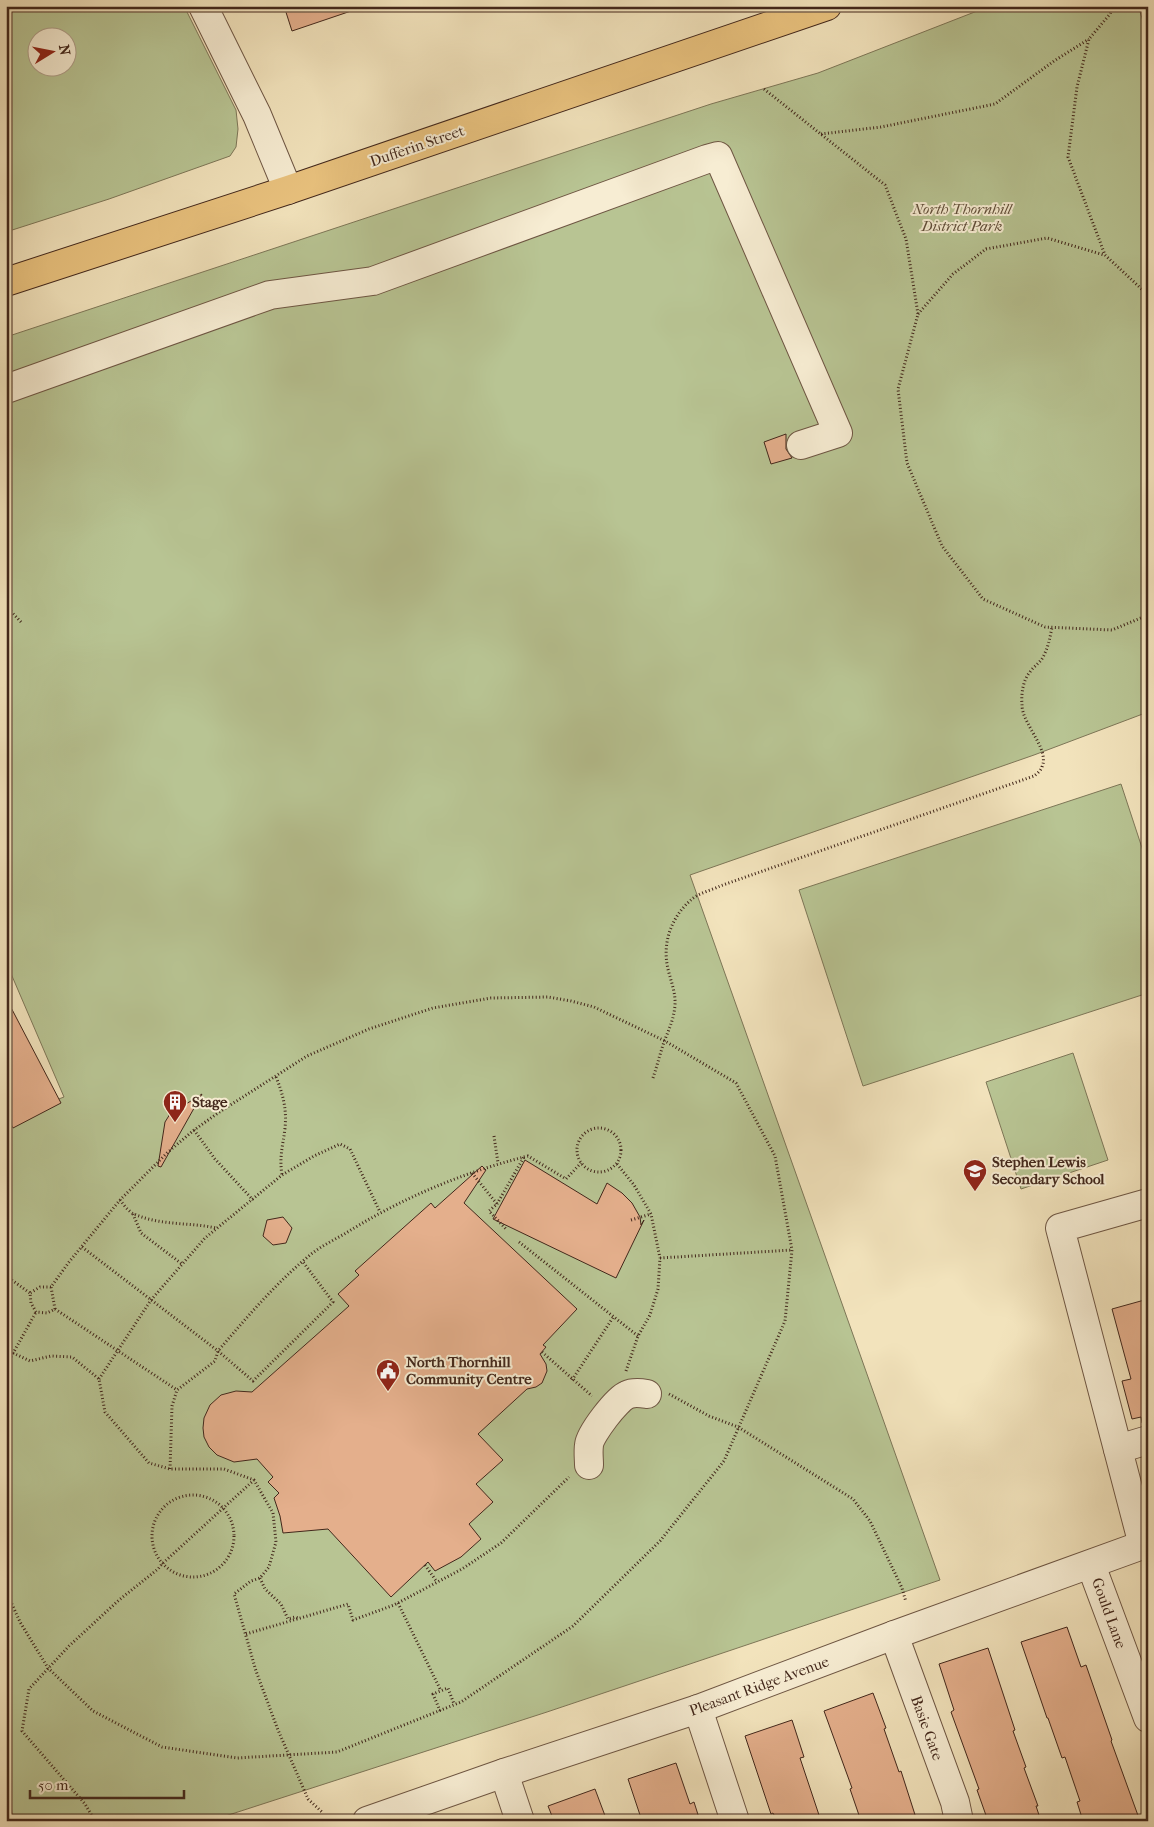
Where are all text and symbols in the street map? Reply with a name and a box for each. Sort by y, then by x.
north arrow [28,28,78,78]
text: N [55,43,74,57]
street label: Dufferin Street [367,121,467,171]
park label: North Thornhill District Park [911,200,1014,235]
building icon: Stage [162,1089,188,1123]
place label: Stage [192,1093,228,1111]
place label: Stephen Lewis Secondary School [992,1153,1105,1188]
school or university icon: Stephen Lewis Secondary School [962,1158,988,1192]
place label: North Thornhill Community Centre [406,1353,532,1388]
public building icon: North Thornhill Community Centre [375,1358,401,1392]
street label: Gould Lane [1088,1575,1130,1651]
street label: Pleasant Ridge Avenue [687,1652,832,1720]
street label: Basie Gate [907,1693,947,1763]
scale bar [30,1767,184,1799]
text: 50 m [38,1776,69,1794]

